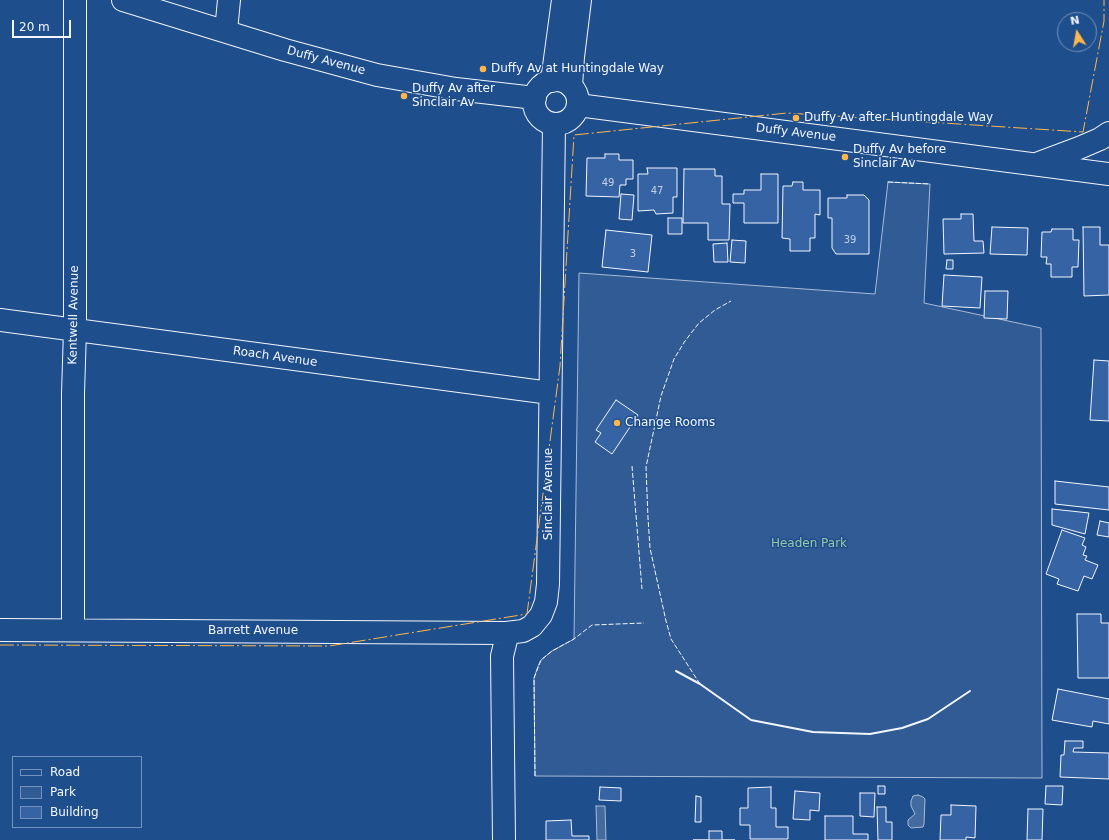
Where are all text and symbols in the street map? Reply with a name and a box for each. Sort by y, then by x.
scale bar [14,12,73,38]
north arrow [1057,12,1097,52]
text: N [1069,13,1081,28]
text: 20 m [19,20,50,34]
street label: Duffy Avenue [285,44,367,78]
place label: Duffy Av at Huntingdale Way [491,62,664,76]
marker: Duffy Av at Huntingdale Way [478,64,488,74]
place label: Duffy Av after Sinclair Av [412,82,495,110]
marker: Duffy Av after Sinclair Av [399,91,409,101]
place label: Duffy Av after Huntingdale Way [804,111,993,125]
marker: Duffy Av after Huntingdale Way [791,113,801,123]
street label: Duffy Avenue [755,121,837,145]
place label: Duffy Av before Sinclair Av [853,143,946,171]
marker: Duffy Av before Sinclair Av [840,152,850,162]
house number: 49 [602,177,614,189]
house number: 47 [651,185,663,197]
house number: 39 [844,234,856,246]
house number: 3 [630,248,636,260]
street label: Kentwell Avenue [66,265,82,365]
street label: Roach Avenue [232,344,318,370]
place label: Change Rooms [625,416,715,430]
marker: Change Rooms [612,418,622,428]
street label: Sinclair Avenue [542,448,556,540]
park label: Headen Park [771,537,847,551]
street label: Barrett Avenue [208,624,298,638]
legend [12,756,142,828]
text: Road [50,765,80,779]
text: Park [50,785,76,799]
text: Building [50,805,99,819]

